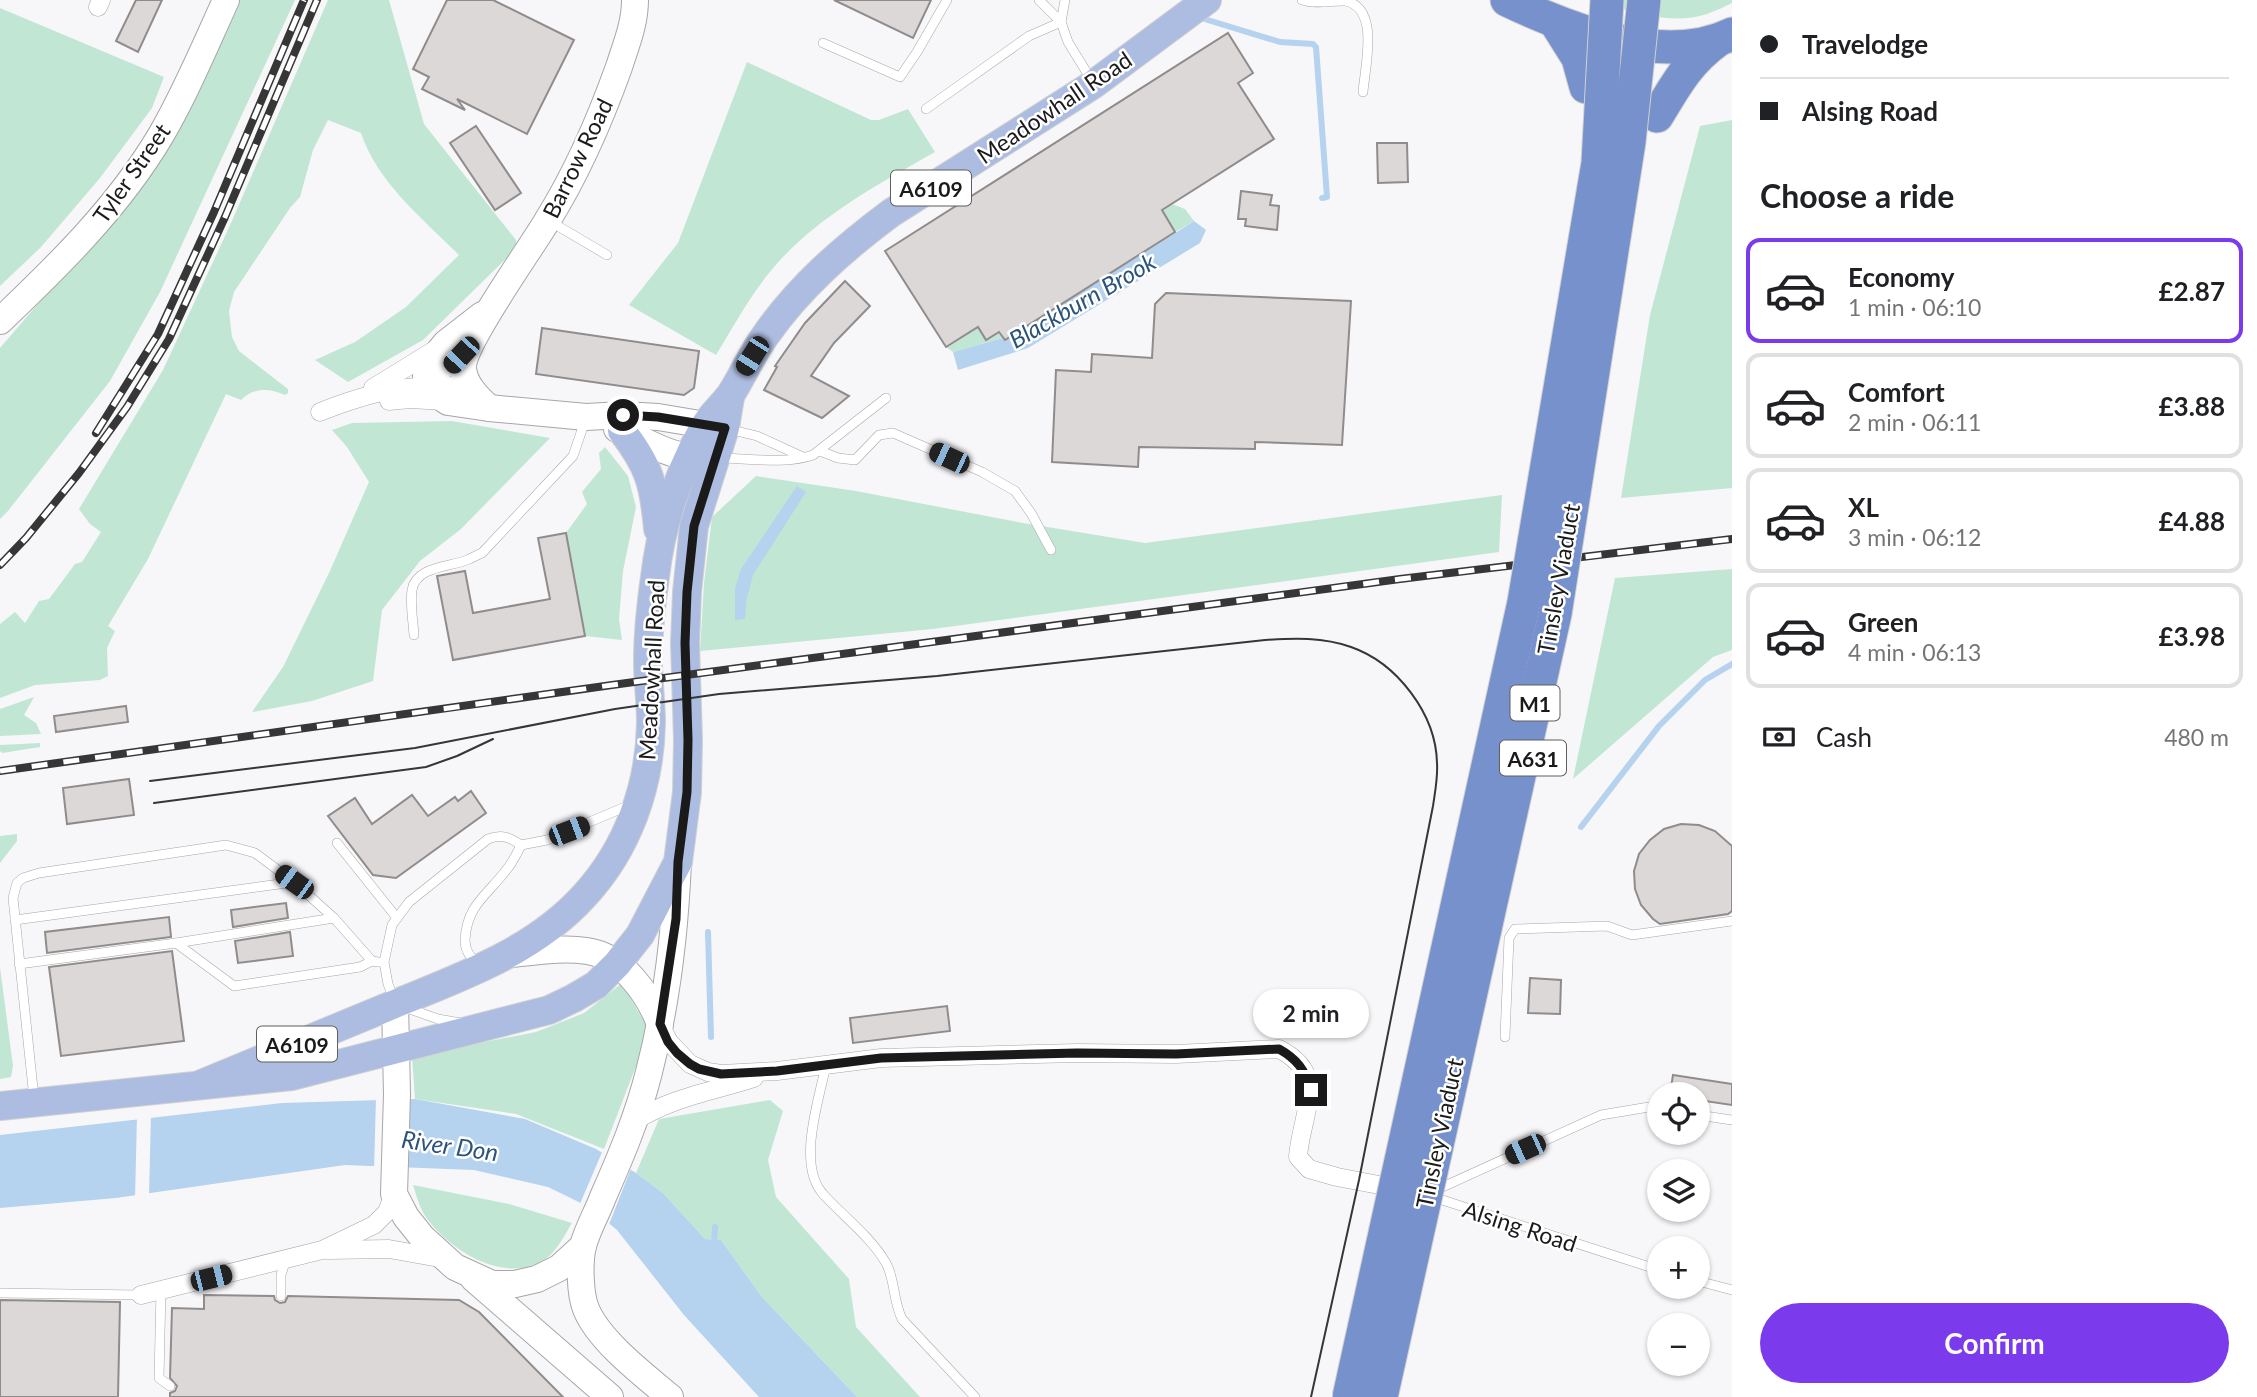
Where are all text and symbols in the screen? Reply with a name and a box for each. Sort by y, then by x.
text: Travelodge [1802,28,1928,60]
street label: Meadowhall Road [971,45,1137,169]
street label: Barrow Road [536,94,618,222]
text: Alsing Road [1802,95,1938,127]
street label: Tyler Street [86,117,176,228]
road number: A6109 [891,170,971,206]
text: Choose a ride [1760,176,1954,215]
water label: Blackburn Brook [1004,246,1161,354]
icon: car [1764,259,1827,322]
text: Economy [1848,261,1954,293]
text: £2.87 [2159,275,2225,307]
text: 1 min · 06:10 [1848,293,1981,321]
car [439,332,484,378]
car [732,333,773,379]
icon: car [1764,374,1827,437]
text: Comfort [1848,376,1945,408]
text: £3.88 [2159,390,2225,422]
route start [607,399,639,431]
text: 2 min · 06:11 [1848,408,1981,436]
car [926,440,973,476]
icon: car [1764,489,1827,552]
text: XL [1848,491,1879,523]
street label: Tinsley Viaduct [1531,501,1585,657]
text: £4.88 [2159,505,2225,537]
text: 3 min · 06:12 [1848,523,1981,551]
street label: Meadowhall Road [632,579,670,761]
icon: car [1764,604,1827,667]
text: Green [1848,606,1918,638]
text: £3.98 [2159,620,2225,652]
text: 4 min · 06:13 [1848,638,1981,666]
road number: M1 [1510,686,1560,720]
icon: cash [1760,718,1798,756]
text: Cash [1816,721,1872,753]
text: 480 m [2164,723,2229,751]
road number: A631 [1500,740,1566,776]
car [546,814,593,848]
car [271,861,318,903]
callout: 2 min [1253,988,1369,1038]
text: 2 min [1282,999,1340,1027]
road number: A6109 [257,1026,337,1062]
street label: Tinsley Viaduct [1409,1055,1469,1211]
route end [1295,1074,1327,1106]
map controls [1647,1082,1710,1376]
button: locate [1647,1082,1710,1145]
water label: River Don [400,1124,500,1166]
car [1502,1131,1549,1167]
button: layers [1647,1159,1710,1222]
street label: Alsing Road [1459,1194,1581,1258]
button: + [1647,1236,1710,1299]
car [189,1263,234,1293]
button: Confirm [1760,1303,2229,1383]
button: − [1647,1313,1710,1376]

